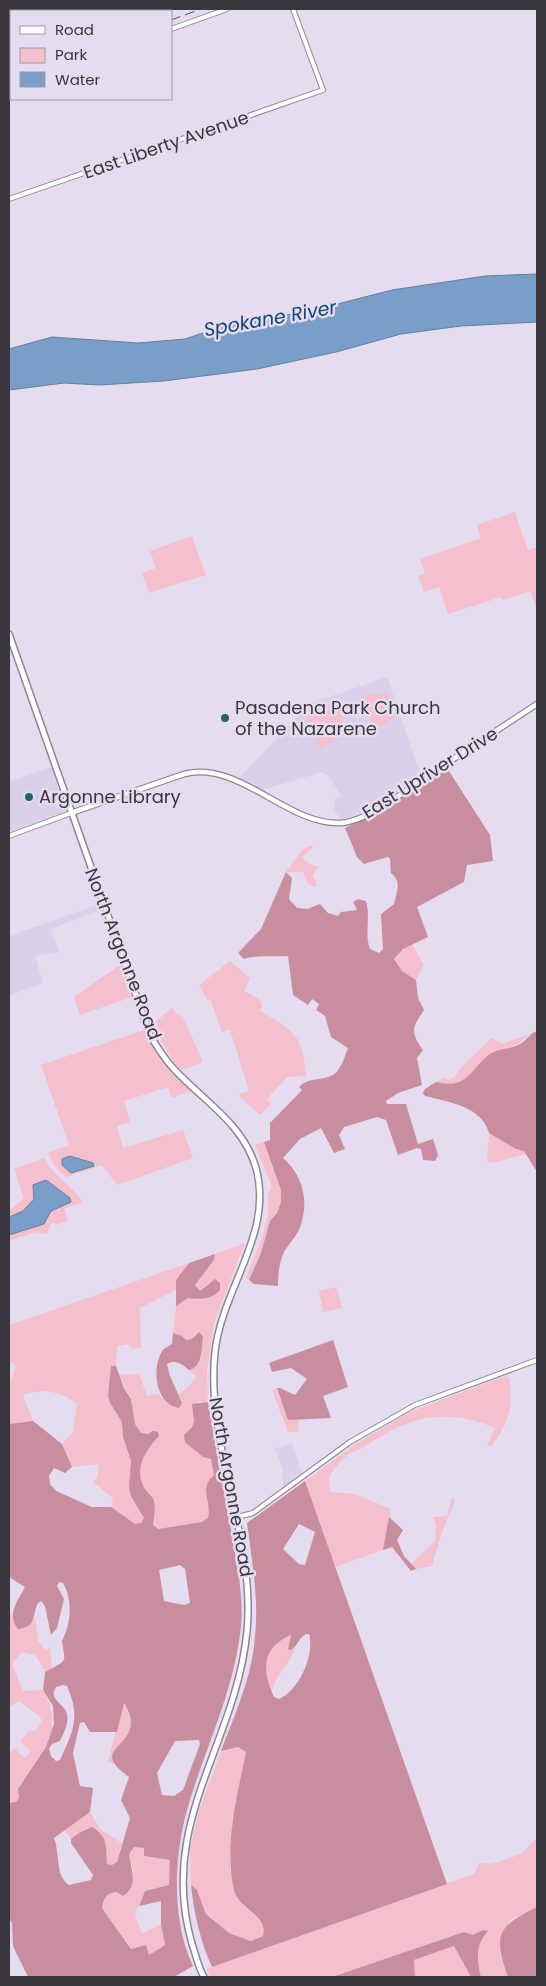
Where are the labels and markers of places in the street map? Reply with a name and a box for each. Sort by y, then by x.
place label: Pasadena Park Church of the Nazarene [235,695,440,741]
marker: Pasadena Park Church of the Nazarene [219,712,231,724]
place label: Argonne Library [39,784,181,809]
marker: Argonne Library [23,791,35,803]

